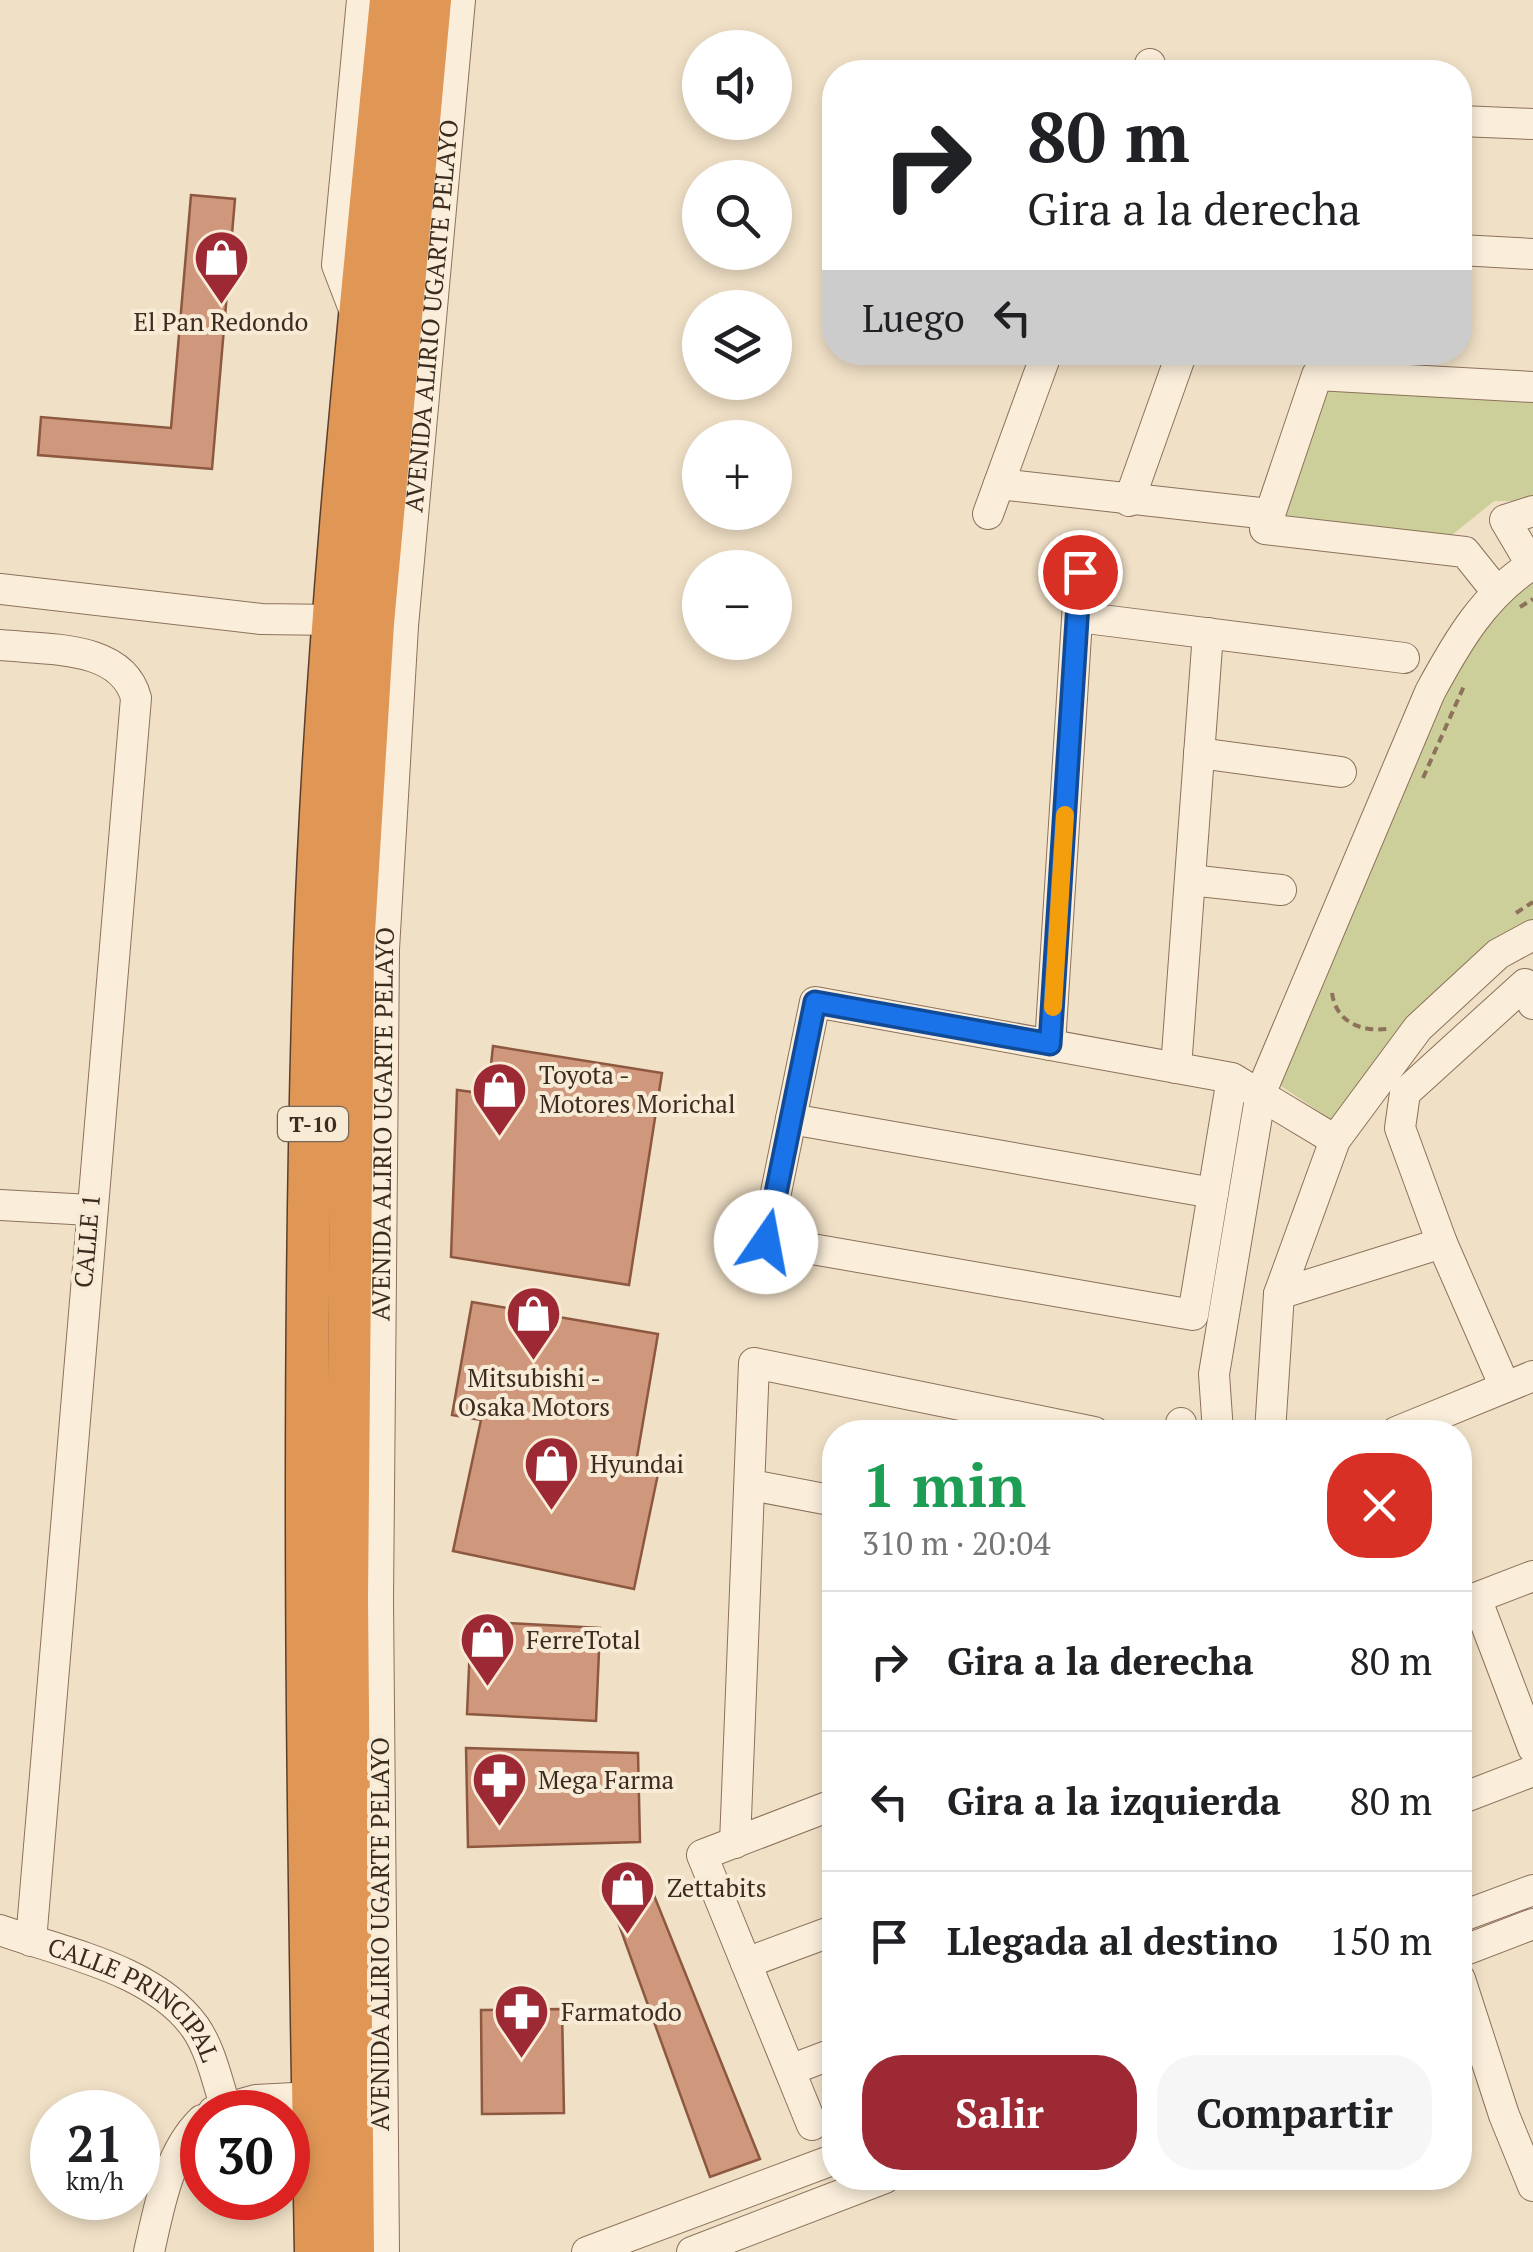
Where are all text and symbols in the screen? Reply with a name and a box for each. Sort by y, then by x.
map controls [682,30,792,660]
button: sound [682,30,792,140]
text: 80 m [1027,89,1190,182]
icon: right [862,100,992,230]
street label: AVENIDA ALIRIO UGARTE PELAYO [396,118,465,514]
button: search [682,160,792,270]
text: Gira a la derecha [1027,178,1361,238]
shop icon: El Pan Redondo [191,228,251,307]
button: layers [682,290,792,400]
icon: left [985,290,1040,345]
text: Luego [862,293,965,343]
place label: El Pan Redondo [134,305,308,338]
button: + [682,420,792,530]
pin [1038,530,1123,615]
icon: arrive [1053,545,1108,600]
button: − [682,550,792,660]
street label: AVENIDA ALIRIO UGARTE PELAYO [364,926,401,1321]
place label: Toyota - Motores Morichal [539,1058,736,1120]
shop icon: Toyota - Motores Morichal [470,1059,530,1138]
road number: T-10 [278,1107,348,1141]
position arrow [714,1190,818,1294]
street label: CALLE 1 [66,1193,107,1289]
shop icon: Mitsubishi - Osaka Motors [504,1283,564,1362]
place label: Mitsubishi - Osaka Motors [458,1361,610,1423]
shop icon: Hyundai [521,1434,581,1513]
text: 1 min [862,1445,1026,1524]
place label: Hyundai [590,1447,684,1480]
button: close [1327,1453,1432,1558]
text: 310 m · 20:04 [862,1522,1050,1564]
shop icon: FerreTotal [457,1610,517,1689]
place label: FerreTotal [526,1623,641,1656]
icon: right [862,1634,917,1689]
text: Gira a la derecha [947,1636,1254,1686]
text: 80 m [1349,1636,1432,1686]
street label: AVENIDA ALIRIO UGARTE PELAYO [363,1737,396,2131]
pharmacy icon: Mega Farma [469,1750,529,1829]
place label: Mega Farma [538,1763,675,1796]
icon: left [862,1774,917,1829]
text: Gira a la izquierda [947,1776,1281,1826]
text: 80 m [1349,1776,1432,1826]
shop icon: Zettabits [598,1858,658,1937]
place label: Zettabits [667,1871,767,1904]
icon: arrive [862,1914,917,1969]
text: Llegada al destino [947,1916,1278,1966]
text: 150 m [1329,1916,1432,1966]
street label: CALLE PRINCIPAL [44,1930,227,2066]
pharmacy icon: Farmatodo [492,1982,552,2061]
place label: Farmatodo [561,1995,682,2028]
button: Salir [862,2055,1137,2170]
button: Compartir [1157,2055,1432,2170]
speed limit sign: 30 [180,2090,310,2220]
text: 21 [67,2110,123,2176]
text: km/h [66,2164,124,2197]

